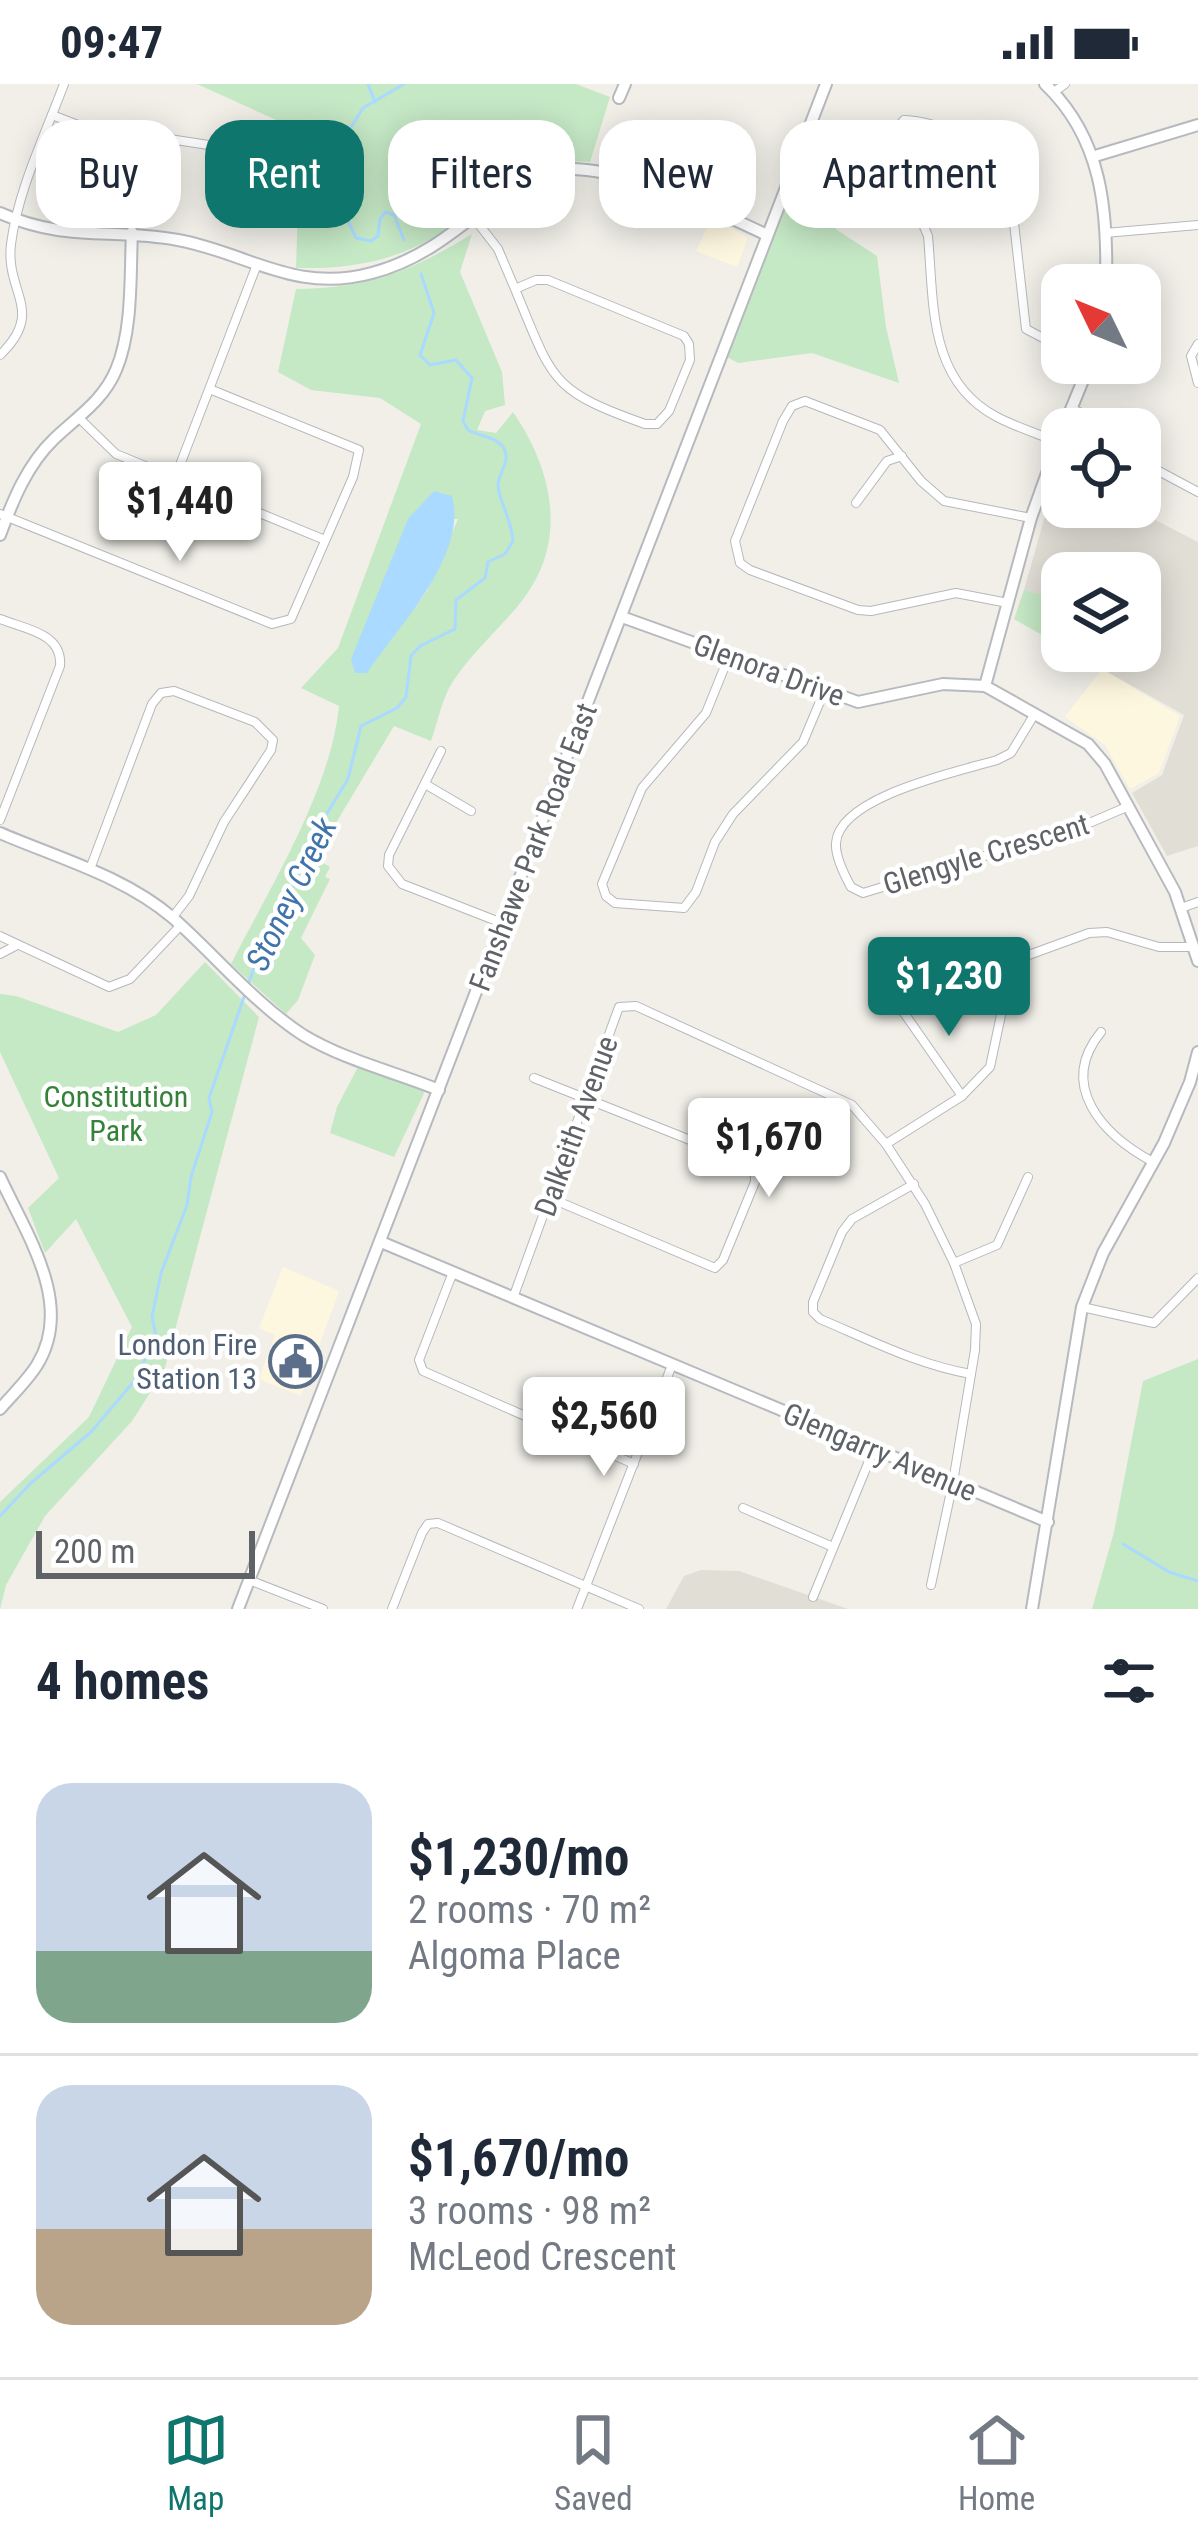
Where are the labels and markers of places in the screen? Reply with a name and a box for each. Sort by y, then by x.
pin: $1,440 [82,462,278,564]
pin: $1,230 [851,937,1047,1039]
pin: $1,670 [671,1098,867,1200]
place label: London Fire Station 13 [118,1327,257,1396]
public building icon: London Fire Station 13 [268,1333,324,1389]
pin: $2,560 [506,1377,702,1479]

